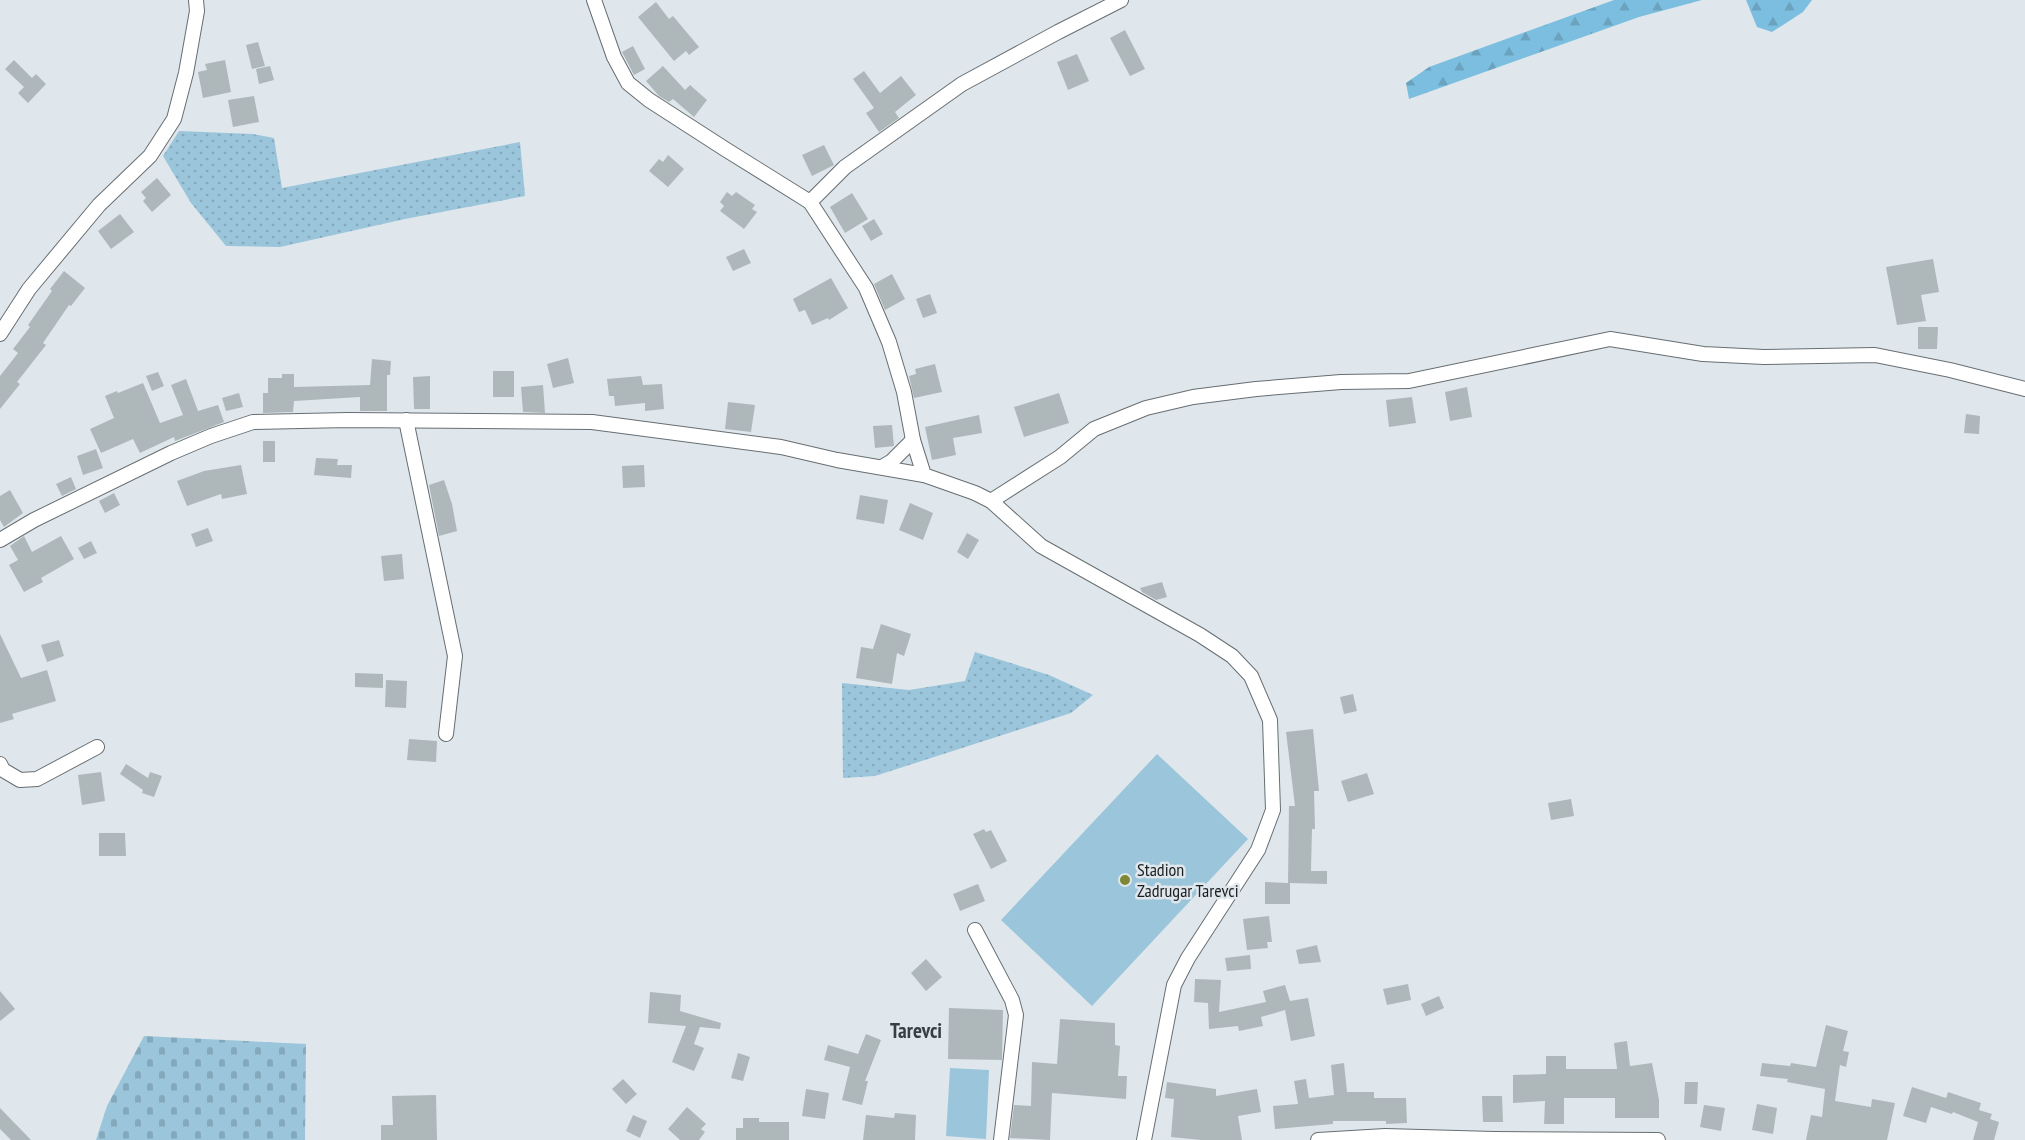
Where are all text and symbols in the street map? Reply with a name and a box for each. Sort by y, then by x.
place label: Stadion Zadrugar Tarevci [1137,858,1239,902]
marker: Stadion Zadrugar Tarevci [1118,873,1132,887]
district label: Tarevci [890,1017,942,1044]

